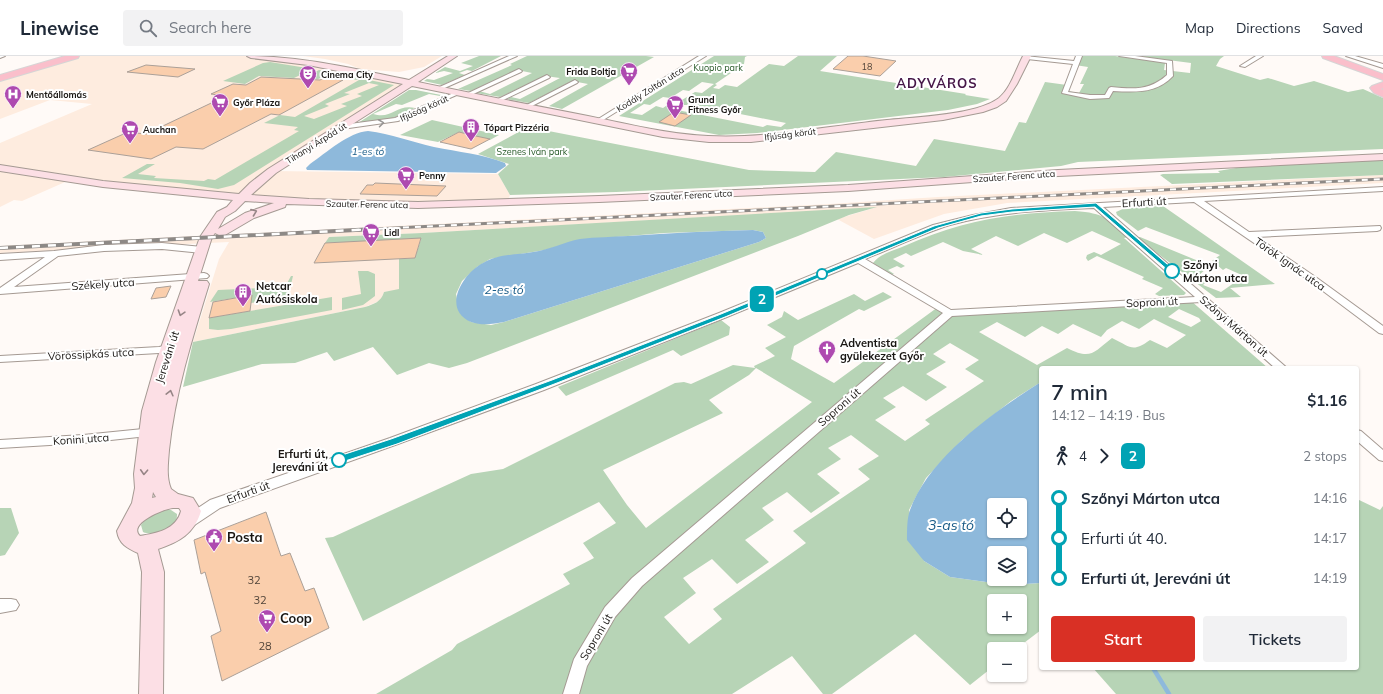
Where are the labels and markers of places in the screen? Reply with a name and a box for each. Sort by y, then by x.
supermarket icon: Frida Boltja [619,61,639,86]
theatre icon: Cinema City [298,64,318,89]
place label: Frida Boltja [566,66,616,77]
place label: Cinema City [321,69,373,81]
hospital icon: Mentőállomás [3,84,23,109]
place label: Mentőállomás [26,89,87,100]
supermarket icon: Győr Pláza [210,92,230,117]
supermarket icon: Grund Fitness Győr [665,94,685,119]
place label: Grund Fitness Győr [688,94,742,116]
place label: Győr Pláza [233,97,280,109]
building icon: Tópart Pizzéria [461,117,481,142]
supermarket icon: Auchan [120,119,140,144]
place label: Tópart Pizzéria [484,122,550,133]
place label: Auchan [143,124,176,135]
supermarket icon: Penny [396,165,416,190]
place label: Penny [419,170,446,182]
supermarket icon: Lidl [361,222,381,247]
place label: Lidl [384,227,399,238]
place label: Szőnyi Márton utca [1183,258,1247,285]
marker: Szőnyi Márton utca [1164,263,1180,279]
unlabelled marker [816,268,828,280]
place label: Netcar Autósiskola [256,279,318,306]
building icon: Netcar Autósiskola [233,282,253,307]
place label: Adventista gyülekezet Győr [840,336,925,363]
church icon: Adventista gyülekezet Győr [817,339,837,364]
place label: Erfurti út, Jereváni út [272,447,328,474]
marker: Erfurti út, Jereváni út [331,452,347,468]
public building icon: Posta [204,527,224,552]
place label: Posta [227,529,262,545]
supermarket icon: Coop [257,608,277,633]
place label: Coop [280,610,312,626]

